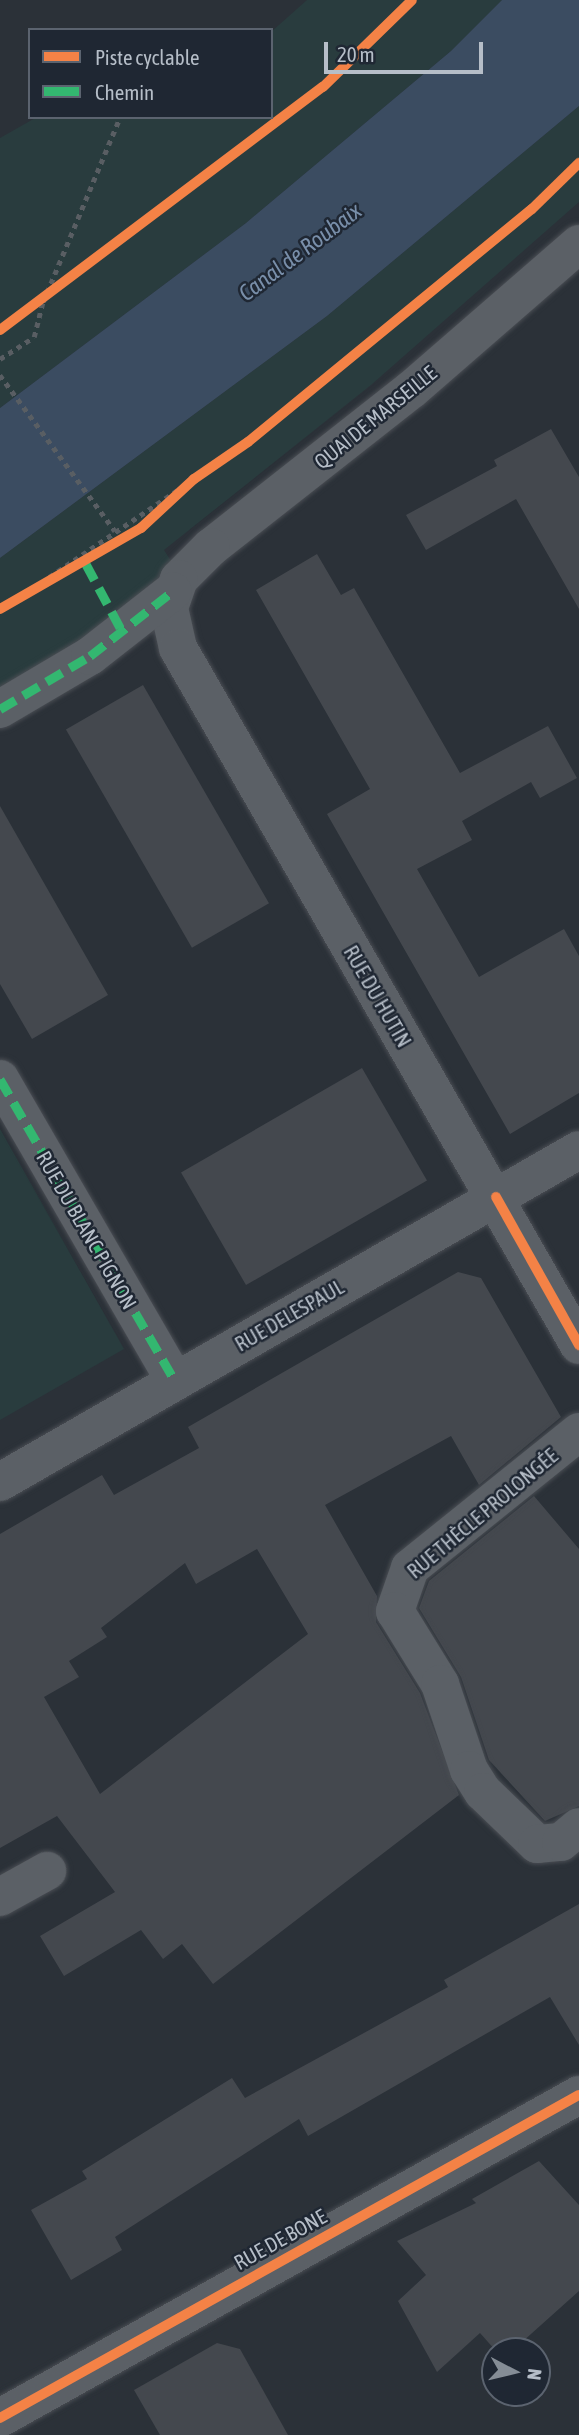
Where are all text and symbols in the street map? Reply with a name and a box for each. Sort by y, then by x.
legend [28,28,273,119]
scale bar [327,28,486,72]
text: 20 m [337,42,375,66]
text: Piste cyclable [95,45,200,69]
text: Chemin [95,80,154,104]
water label: Canal de Roubaix [233,197,367,307]
street label: QUAI DE MARSEILLE [309,360,441,474]
street label: RUE DU HUTIN [339,941,417,1051]
street label: RUE DU BLANC PIGNON [31,1146,143,1314]
street label: RUE DELESPAUL [230,1274,348,1356]
street label: RUE THÈCLE PROLONGÉE [402,1443,562,1583]
street label: RUE DE BONE [229,2203,331,2275]
north arrow [481,2337,551,2407]
text: N [523,2367,546,2381]

